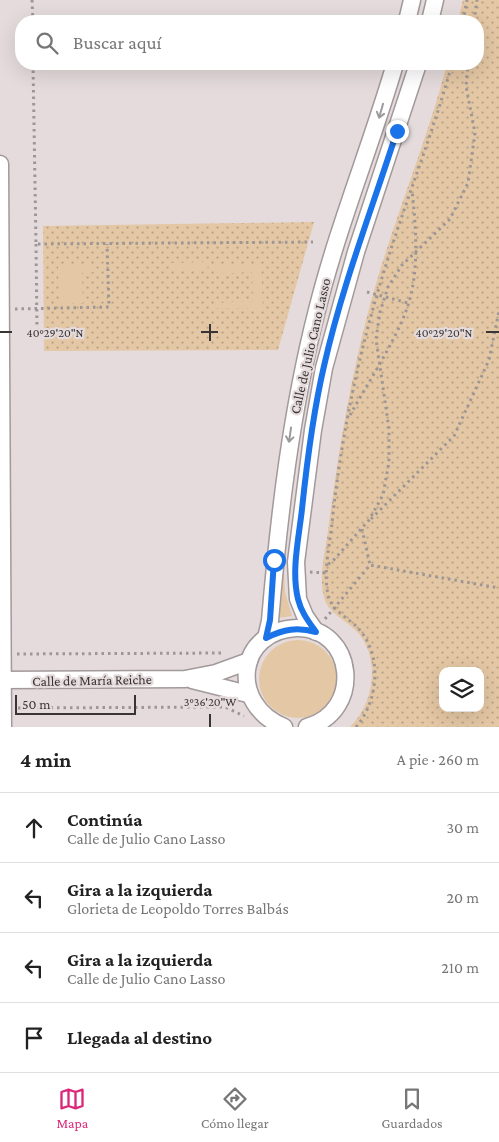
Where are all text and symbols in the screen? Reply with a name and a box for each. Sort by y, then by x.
search box [15,15,484,70]
icon: search [33,29,61,57]
text: Buscar aquí [73,32,162,53]
one-way arrow [376,102,386,118]
route end [386,120,409,143]
street label: Calle de Julio Cano Lasso [287,277,333,415]
text: 40°29'20"N [27,326,84,340]
text: 40°29'20"N [416,326,473,340]
one-way arrow [285,427,295,443]
route start [263,549,286,572]
map controls [439,667,484,712]
button: layers [439,667,484,712]
street label: Calle de María Reiche [32,671,152,689]
scale bar [15,692,136,715]
text: 3°36'20"W [184,695,236,709]
text: 50 m [22,696,50,712]
text: 4 min [20,748,71,772]
text: A pie · 260 m [397,751,479,768]
text: Continúa [67,809,143,830]
icon: ahead [20,814,48,842]
text: 30 m [447,819,479,836]
text: Calle de Julio Cano Lasso [67,830,225,847]
text: Gira a la izquierda [67,879,213,900]
icon: left [20,884,48,912]
text: 20 m [446,889,479,906]
text: Glorieta de Leopoldo Torres Balbás [67,900,289,917]
text: Gira a la izquierda [67,949,213,970]
icon: left [20,954,48,982]
text: 210 m [441,959,479,976]
text: Calle de Julio Cano Lasso [67,970,225,987]
icon: arrive [20,1024,48,1052]
text: Llegada al destino [67,1027,212,1048]
tab: Mapa [56,1085,88,1131]
tab: Cómo llegar [201,1085,269,1131]
tab: Guardados [381,1085,443,1131]

